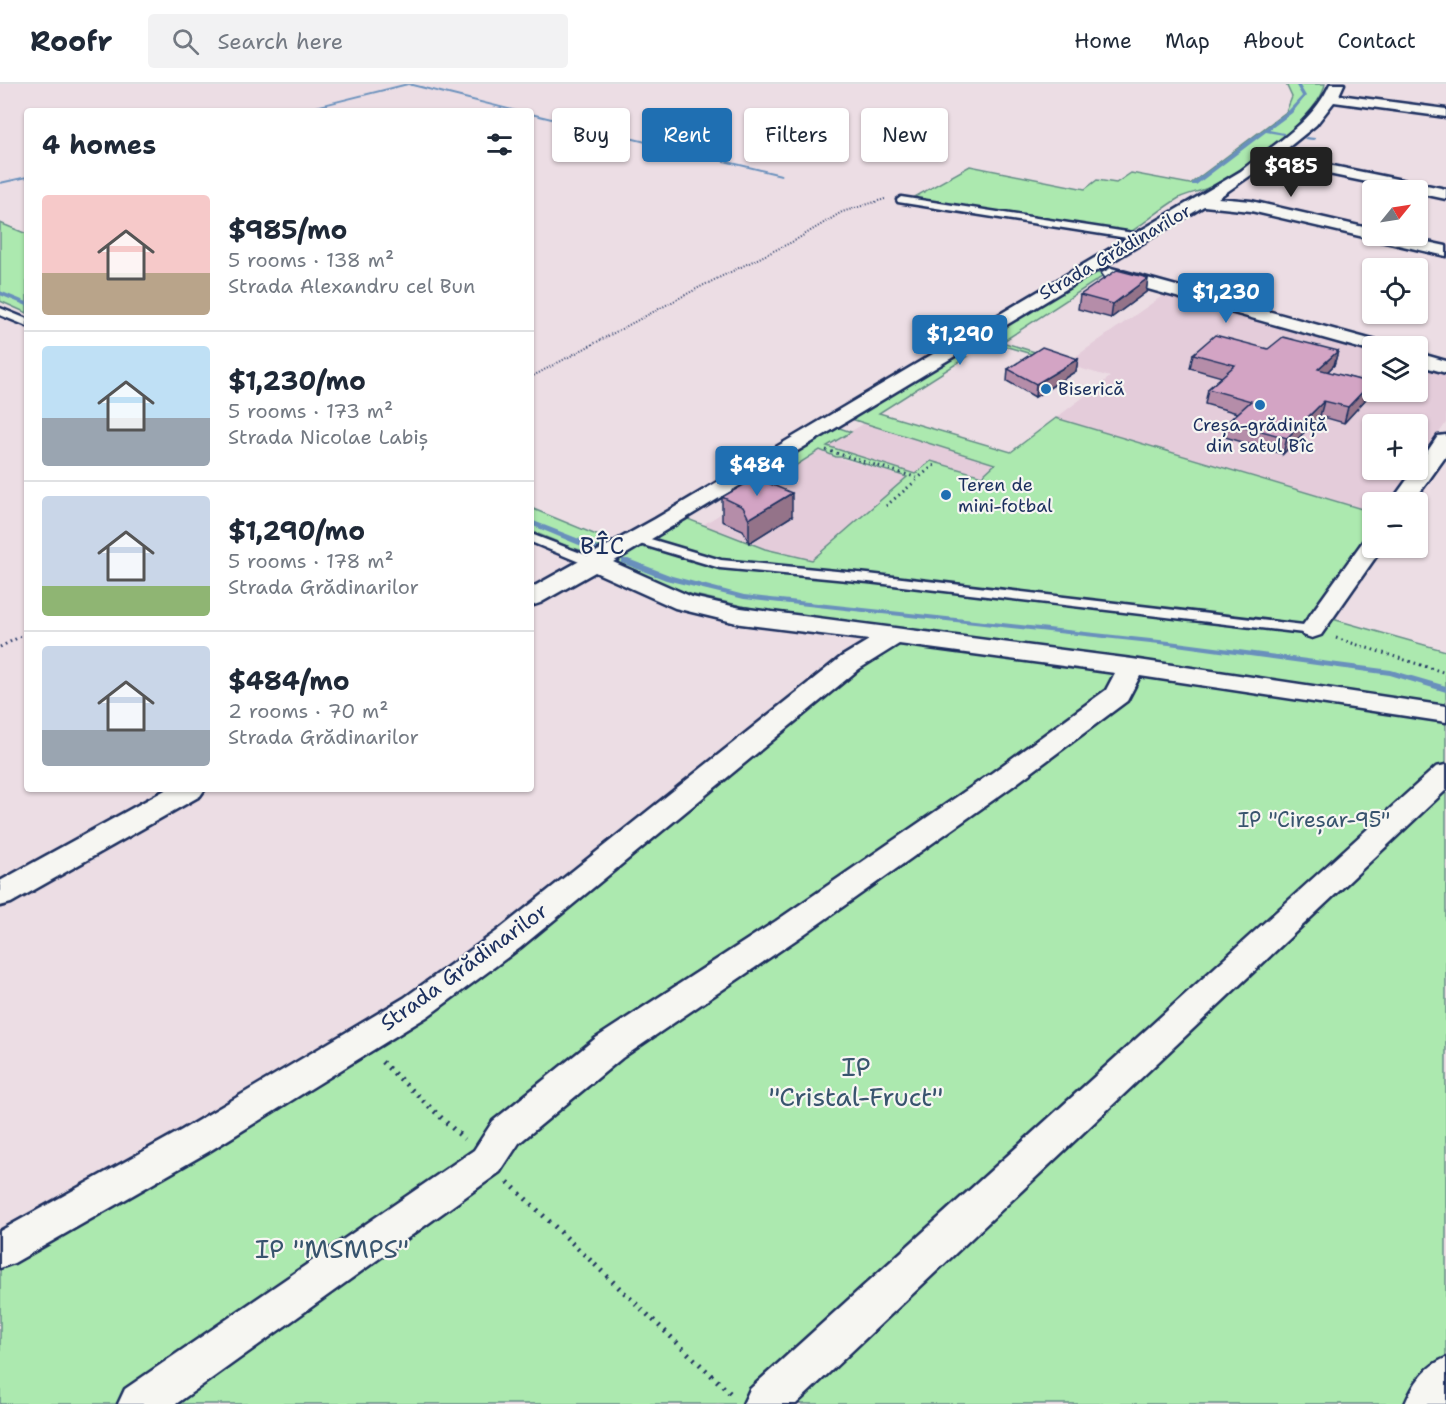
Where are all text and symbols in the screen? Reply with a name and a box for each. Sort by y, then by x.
search box [148,14,568,68]
text: Roofr [30,22,112,60]
icon: search [169,25,202,58]
text: Search here [217,27,343,56]
text: Home [1074,27,1132,55]
text: Map [1165,27,1210,55]
text: About [1243,27,1304,55]
text: Contact [1337,27,1416,55]
chip: Buy [552,108,630,162]
chip: Rent [642,108,732,162]
chip: Filters [744,108,849,162]
chip: New [861,108,948,162]
text: 4 homes [42,127,156,162]
icon: filters [483,128,516,161]
pin: $985 [1255,147,1327,198]
text: $985 [1264,153,1318,179]
north arrow [1362,180,1428,246]
map controls [1362,180,1428,558]
street label: Strada Grădinarilor [1035,199,1195,305]
text: $985/mo [228,212,347,247]
icon: home [90,219,162,291]
text: 5 rooms · 138 m² [228,247,394,273]
button: locate [1362,258,1428,324]
text: Strada Alexandru cel Bun [228,273,475,299]
pin: $1,230 [1177,273,1275,324]
text: $1,230 [1192,279,1260,305]
pin: $1,290 [911,315,1009,366]
text: $1,290 [926,321,994,347]
button: layers [1362,336,1428,402]
text: $1,230/mo [228,363,366,398]
icon: home [90,370,162,442]
place label: Biserică [1058,377,1125,401]
marker: Biserică [1039,382,1053,396]
text: 5 rooms · 173 m² [228,398,393,424]
marker: Creșa-grădiniță din satul Bîc [1253,398,1267,412]
place label: Creșa-grădiniță din satul Bîc [1193,413,1327,458]
button: + [1362,414,1428,480]
text: Strada Nicolae Labiș [228,424,428,450]
pin: $484 [721,446,793,497]
text: $484 [729,452,785,478]
place label: Teren de mini-fotbal [958,473,1053,518]
marker: Teren de mini-fotbal [939,488,953,502]
button: − [1362,492,1428,558]
text: $1,290/mo [228,513,365,548]
icon: home [90,520,162,592]
district label: BÎC [580,530,626,562]
text: 5 rooms · 178 m² [228,548,394,574]
text: Strada Grădinarilor [228,574,419,600]
text: $484/mo [228,663,350,698]
icon: home [90,670,162,742]
text: 2 rooms · 70 m² [228,698,389,724]
text: Strada Grădinarilor [228,724,419,750]
park label: IP "Cireșar-95" [1238,806,1390,835]
street label: Strada Grădinarilor [375,897,553,1037]
park label: IP "Cristal-Fruct" [769,1049,943,1114]
park label: IP "MSMPS" [255,1231,409,1266]

